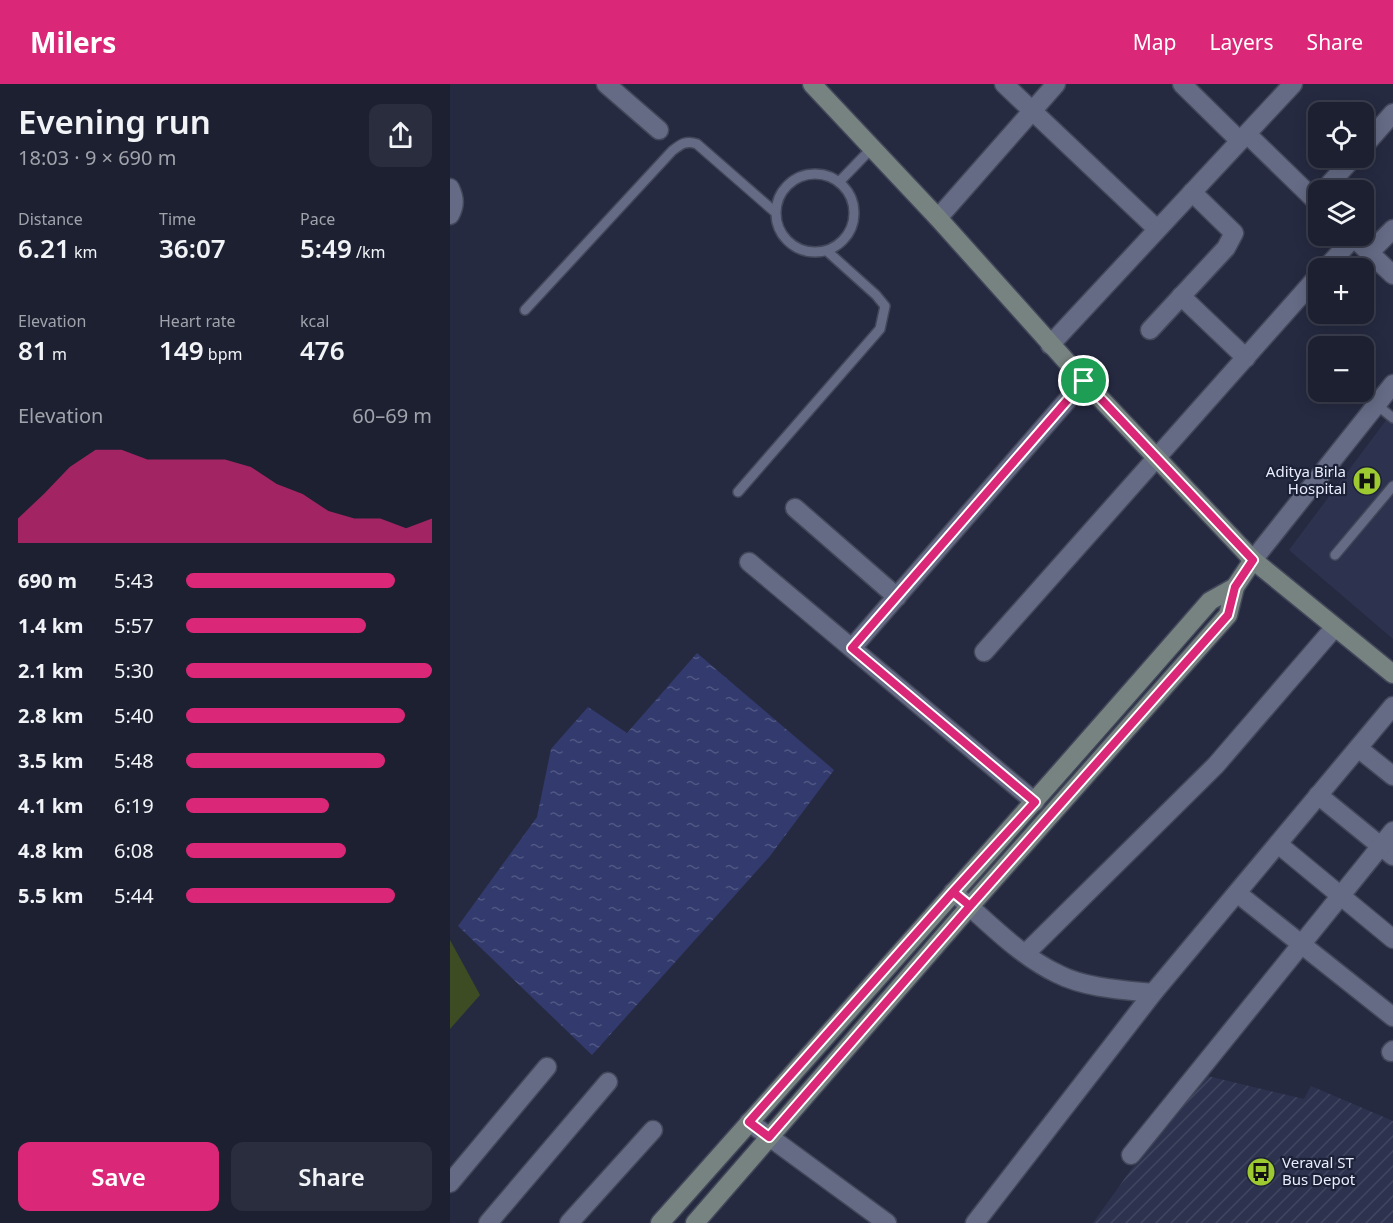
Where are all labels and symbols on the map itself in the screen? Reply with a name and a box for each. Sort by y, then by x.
pin [1058,355,1109,406]
place label: Aditya Birla Hospital [1266,461,1346,498]
hospital icon: Aditya Birla Hospital [1351,465,1383,497]
place label: Veraval ST Bus Depot [1282,1152,1356,1189]
bus stop icon: Veraval ST Bus Depot [1245,1156,1277,1188]

